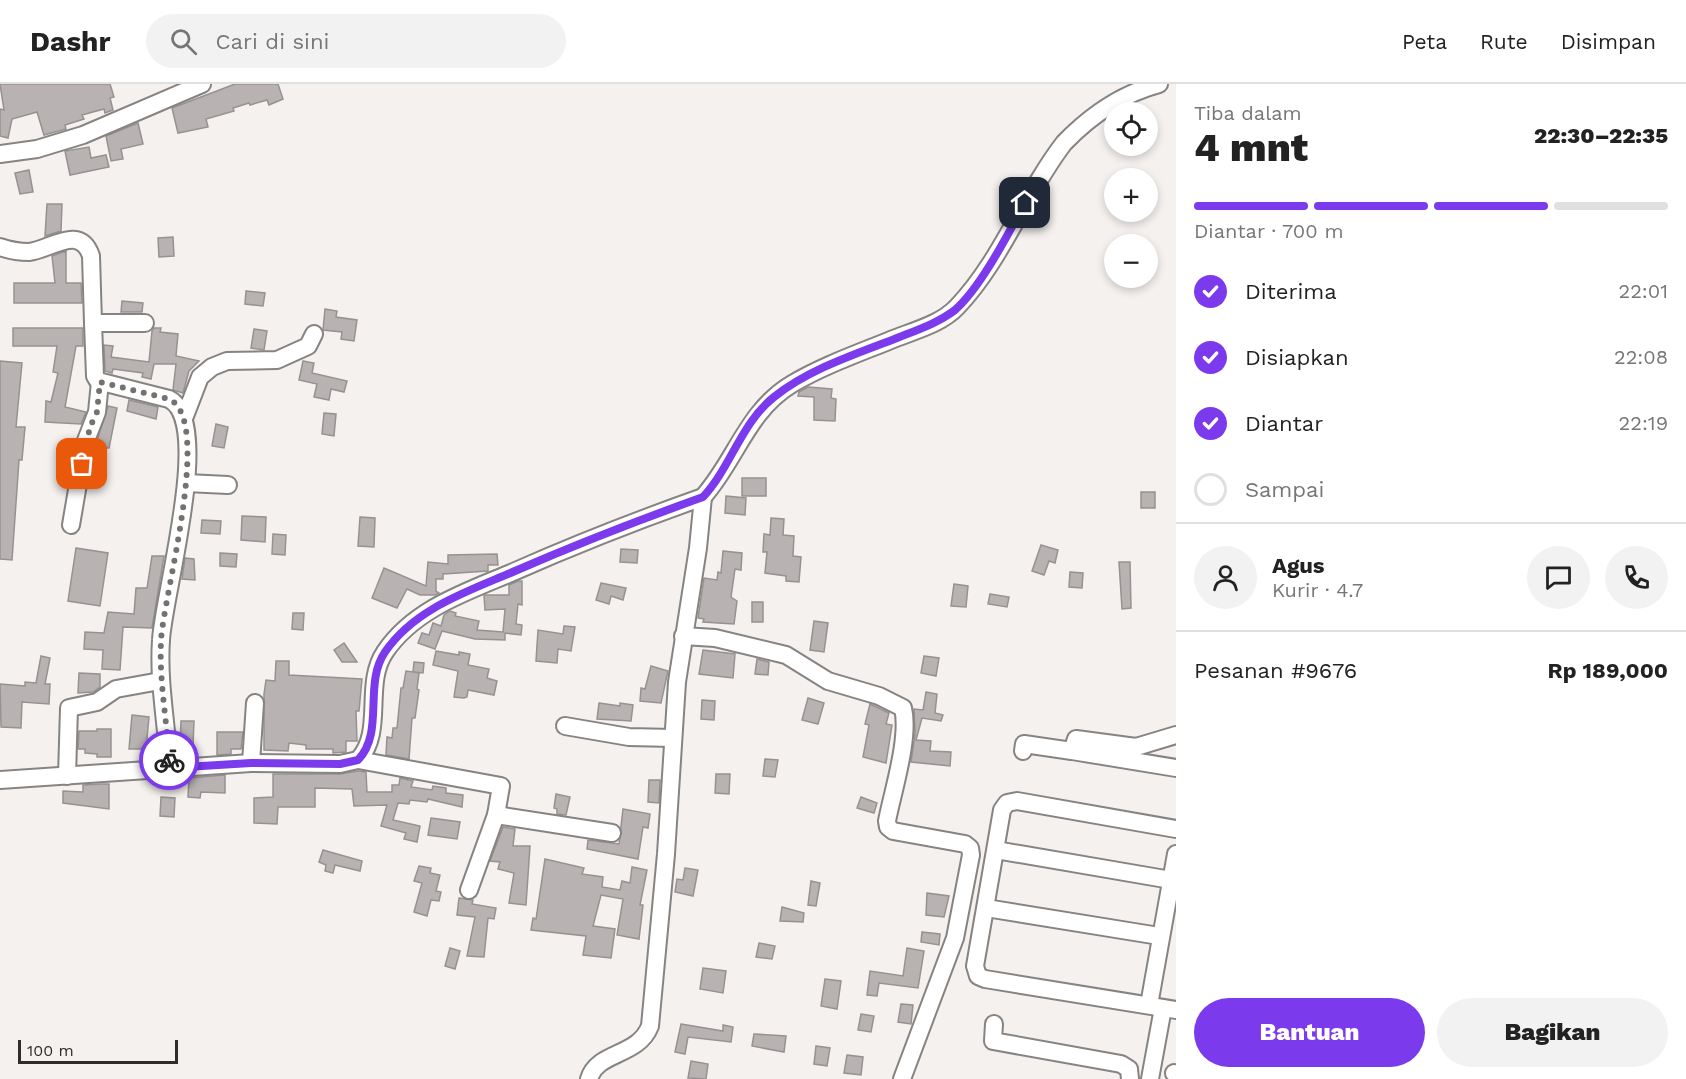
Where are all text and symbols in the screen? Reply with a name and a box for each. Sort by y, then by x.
search box [146,14,566,68]
text: Dashr [30,25,110,58]
icon: search [167,25,200,58]
text: Cari di sini [215,29,329,54]
text: Peta [1402,29,1447,54]
text: Rute [1480,29,1528,54]
text: Disimpan [1561,29,1656,54]
text: Tiba dalam [1194,101,1302,125]
map controls [1104,102,1158,288]
button: locate [1104,102,1158,156]
text: 22:30–22:35 [1534,123,1668,148]
text: 4 mnt [1194,125,1308,170]
button: + [1104,168,1158,222]
pin [999,177,1050,228]
icon: home [1008,186,1041,219]
text: Diantar · 700 m [1194,219,1344,243]
button: − [1104,234,1158,288]
icon: check [1194,275,1227,308]
text: Diterima [1245,279,1337,304]
text: 22:01 [1619,279,1668,303]
icon: check [1194,341,1227,374]
text: Disiapkan [1245,345,1349,370]
text: 22:08 [1614,345,1668,369]
icon: check [1194,407,1227,440]
text: Diantar [1245,411,1323,436]
text: 22:19 [1619,411,1668,435]
pin [56,438,107,489]
icon: bag [65,447,98,480]
text: Sampai [1245,477,1324,502]
button: person [1194,546,1257,609]
button: chat [1527,546,1590,609]
button: phone [1605,546,1668,609]
text: Agus [1272,553,1325,578]
text: Kurir · 4.7 [1272,578,1363,602]
text: Pesanan #9676 [1194,658,1357,683]
text: Rp 189,000 [1548,658,1668,683]
courier [139,730,199,790]
icon: bike [153,744,186,777]
button: Bantuan [1194,998,1425,1067]
button: Bagikan [1437,998,1668,1067]
scale bar [18,1037,178,1064]
text: 100 m [27,1041,74,1060]

